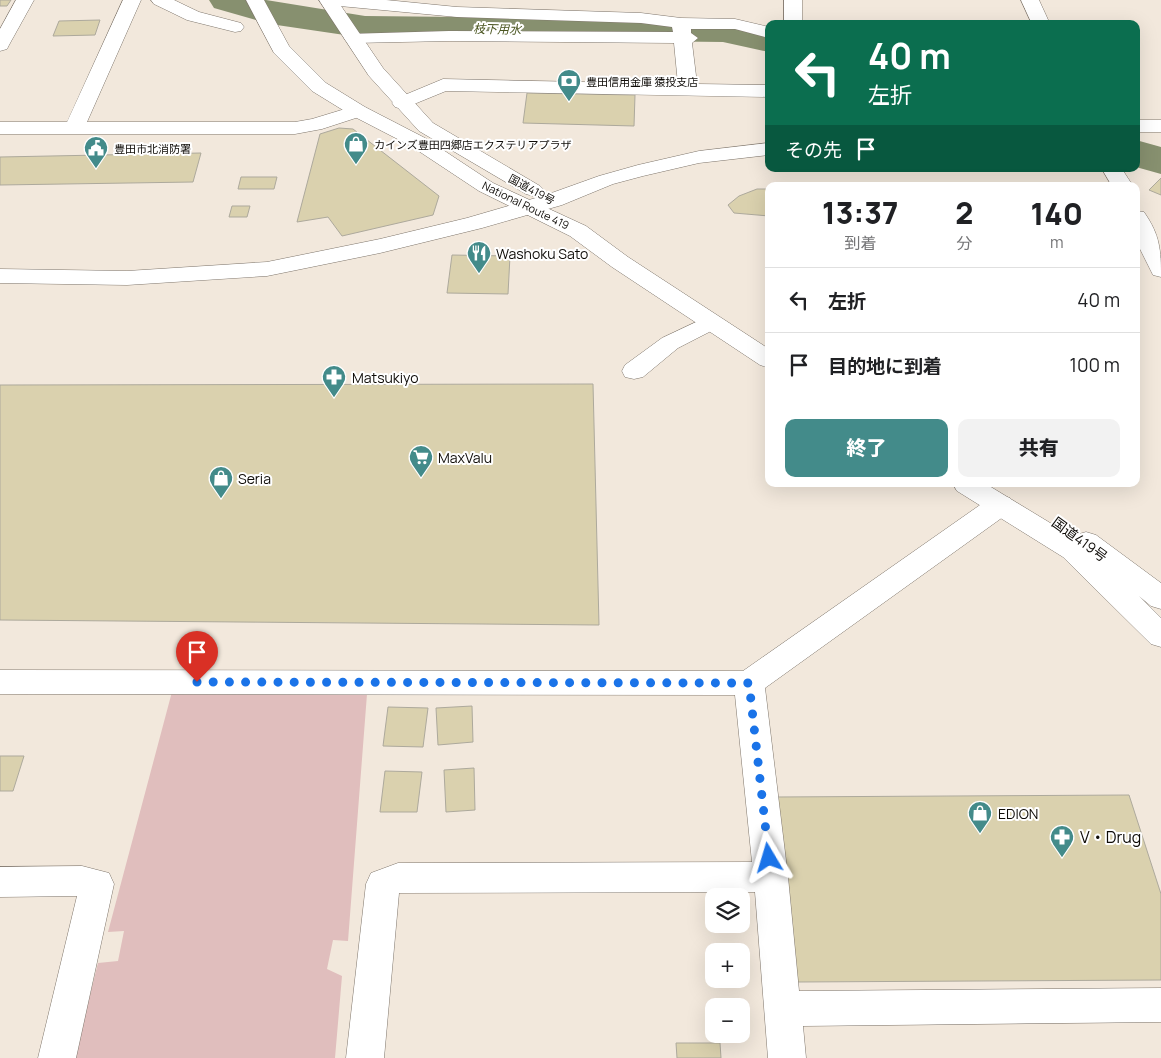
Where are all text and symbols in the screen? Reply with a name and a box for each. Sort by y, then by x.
water label: 枝下用水 [473,20,523,38]
text: 40 m [868,32,951,80]
icon: left [785,40,850,105]
bank icon: 豊田信用金庫 猿投支店 [556,68,582,102]
place label: 豊田信用金庫 猿投支店 [586,74,698,89]
text: 左折 [868,80,912,110]
shop icon: カインズ豊田四郷店エクステリアプラザ [343,131,369,165]
public building icon: 豊田市北消防署 [83,135,109,169]
icon: arrive [852,135,880,163]
place label: カインズ豊田四郷店エクステリアプラザ [374,137,571,152]
text: その先 [785,137,842,163]
place label: 豊田市北消防署 [114,141,191,156]
street label: 国道419号 [506,170,558,208]
street label: National Route 419 [480,177,572,233]
text: 13:37 [822,192,898,233]
text: 2 [955,192,973,233]
text: 140 [1031,193,1083,234]
text: m [1050,231,1064,253]
text: 到着 [844,232,876,254]
text: 分 [956,232,972,254]
restaurant icon: Washoku Sato [466,240,492,274]
place label: Washoku Sato [496,244,588,263]
icon: left [785,286,813,314]
text: 40 m [1077,287,1120,313]
text: 左折 [828,288,866,314]
icon: arrive [785,351,813,379]
text: 100 m [1069,352,1120,378]
text: 目的地に到着 [828,353,942,379]
pharmacy icon: Matsukiyo [321,364,347,398]
place label: Matsukiyo [352,368,418,387]
button: 終了 [785,419,948,477]
button: 共有 [958,419,1120,477]
supermarket icon: MaxValu [408,444,434,478]
place label: MaxValu [438,448,492,467]
shop icon: Seria [208,465,234,499]
place label: Seria [238,469,271,488]
street label: 国道419号 [1048,512,1112,566]
pin [176,631,218,682]
icon: arrive [183,638,211,666]
shop icon: EDION [967,800,993,834]
place label: EDION [998,804,1038,823]
pharmacy icon: V・Drug [1049,824,1075,858]
place label: V・Drug [1080,826,1141,848]
position arrow [742,831,794,883]
map controls [705,888,750,1043]
button: layers [705,888,750,933]
button: + [705,943,750,988]
button: − [705,998,750,1043]

